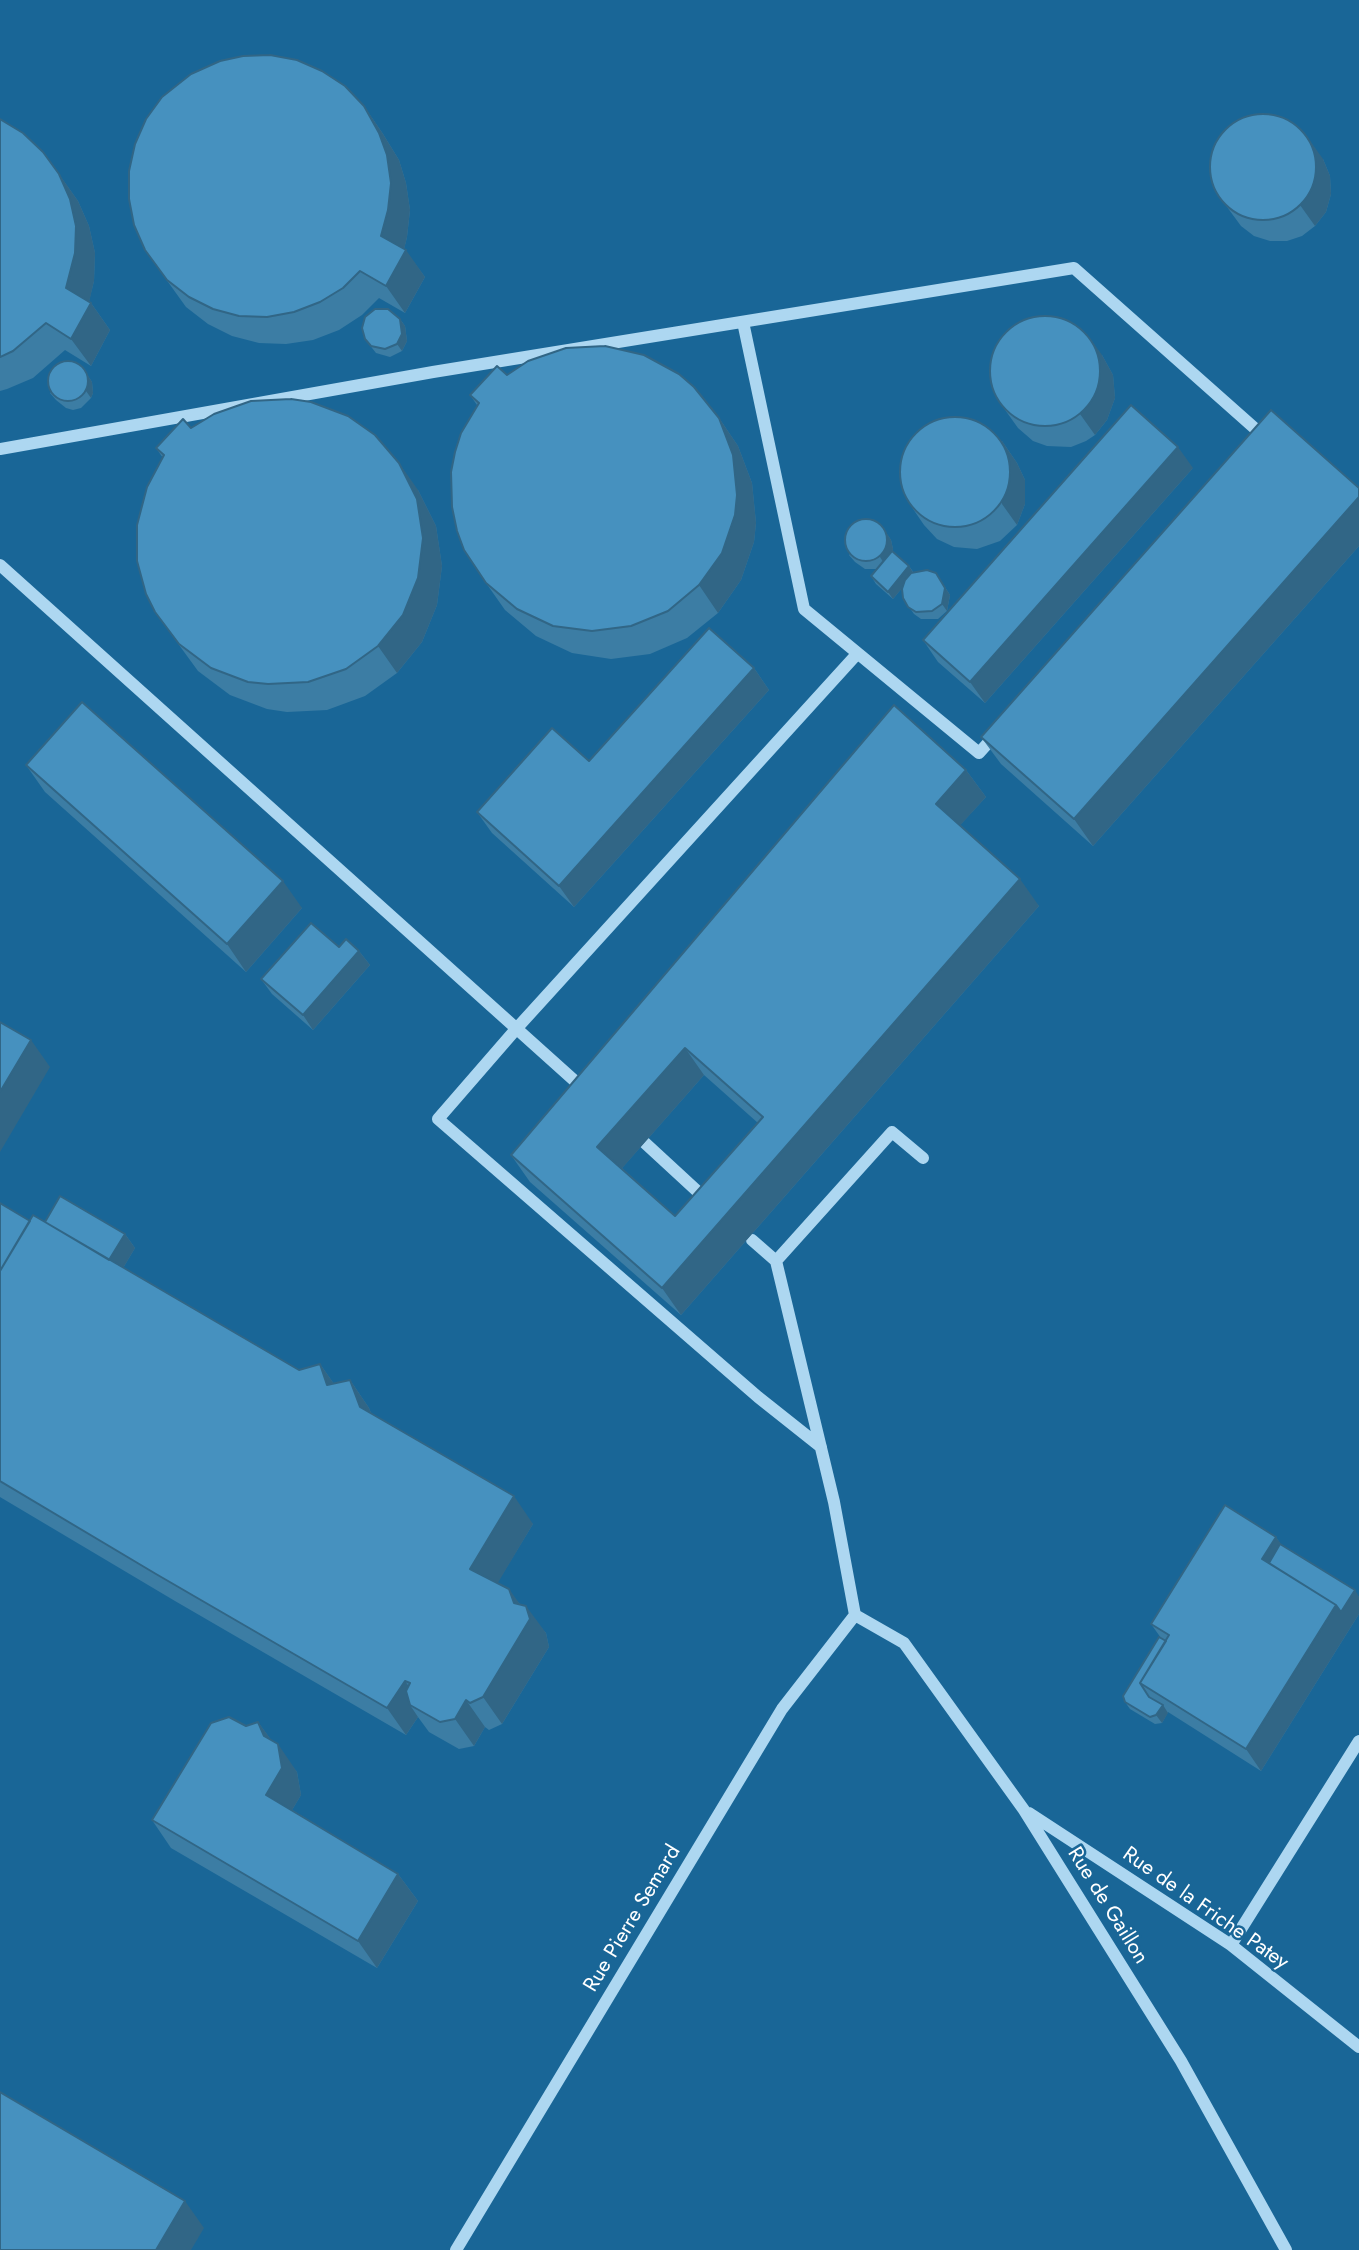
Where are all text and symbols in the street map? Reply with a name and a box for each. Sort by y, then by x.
street label: Rue Pierre Semard [579,1841,687,1997]
street label: Rue de la Friche Patey [1117,1842,1293,1976]
street label: Rue de Gaillon [1061,1843,1153,1969]

